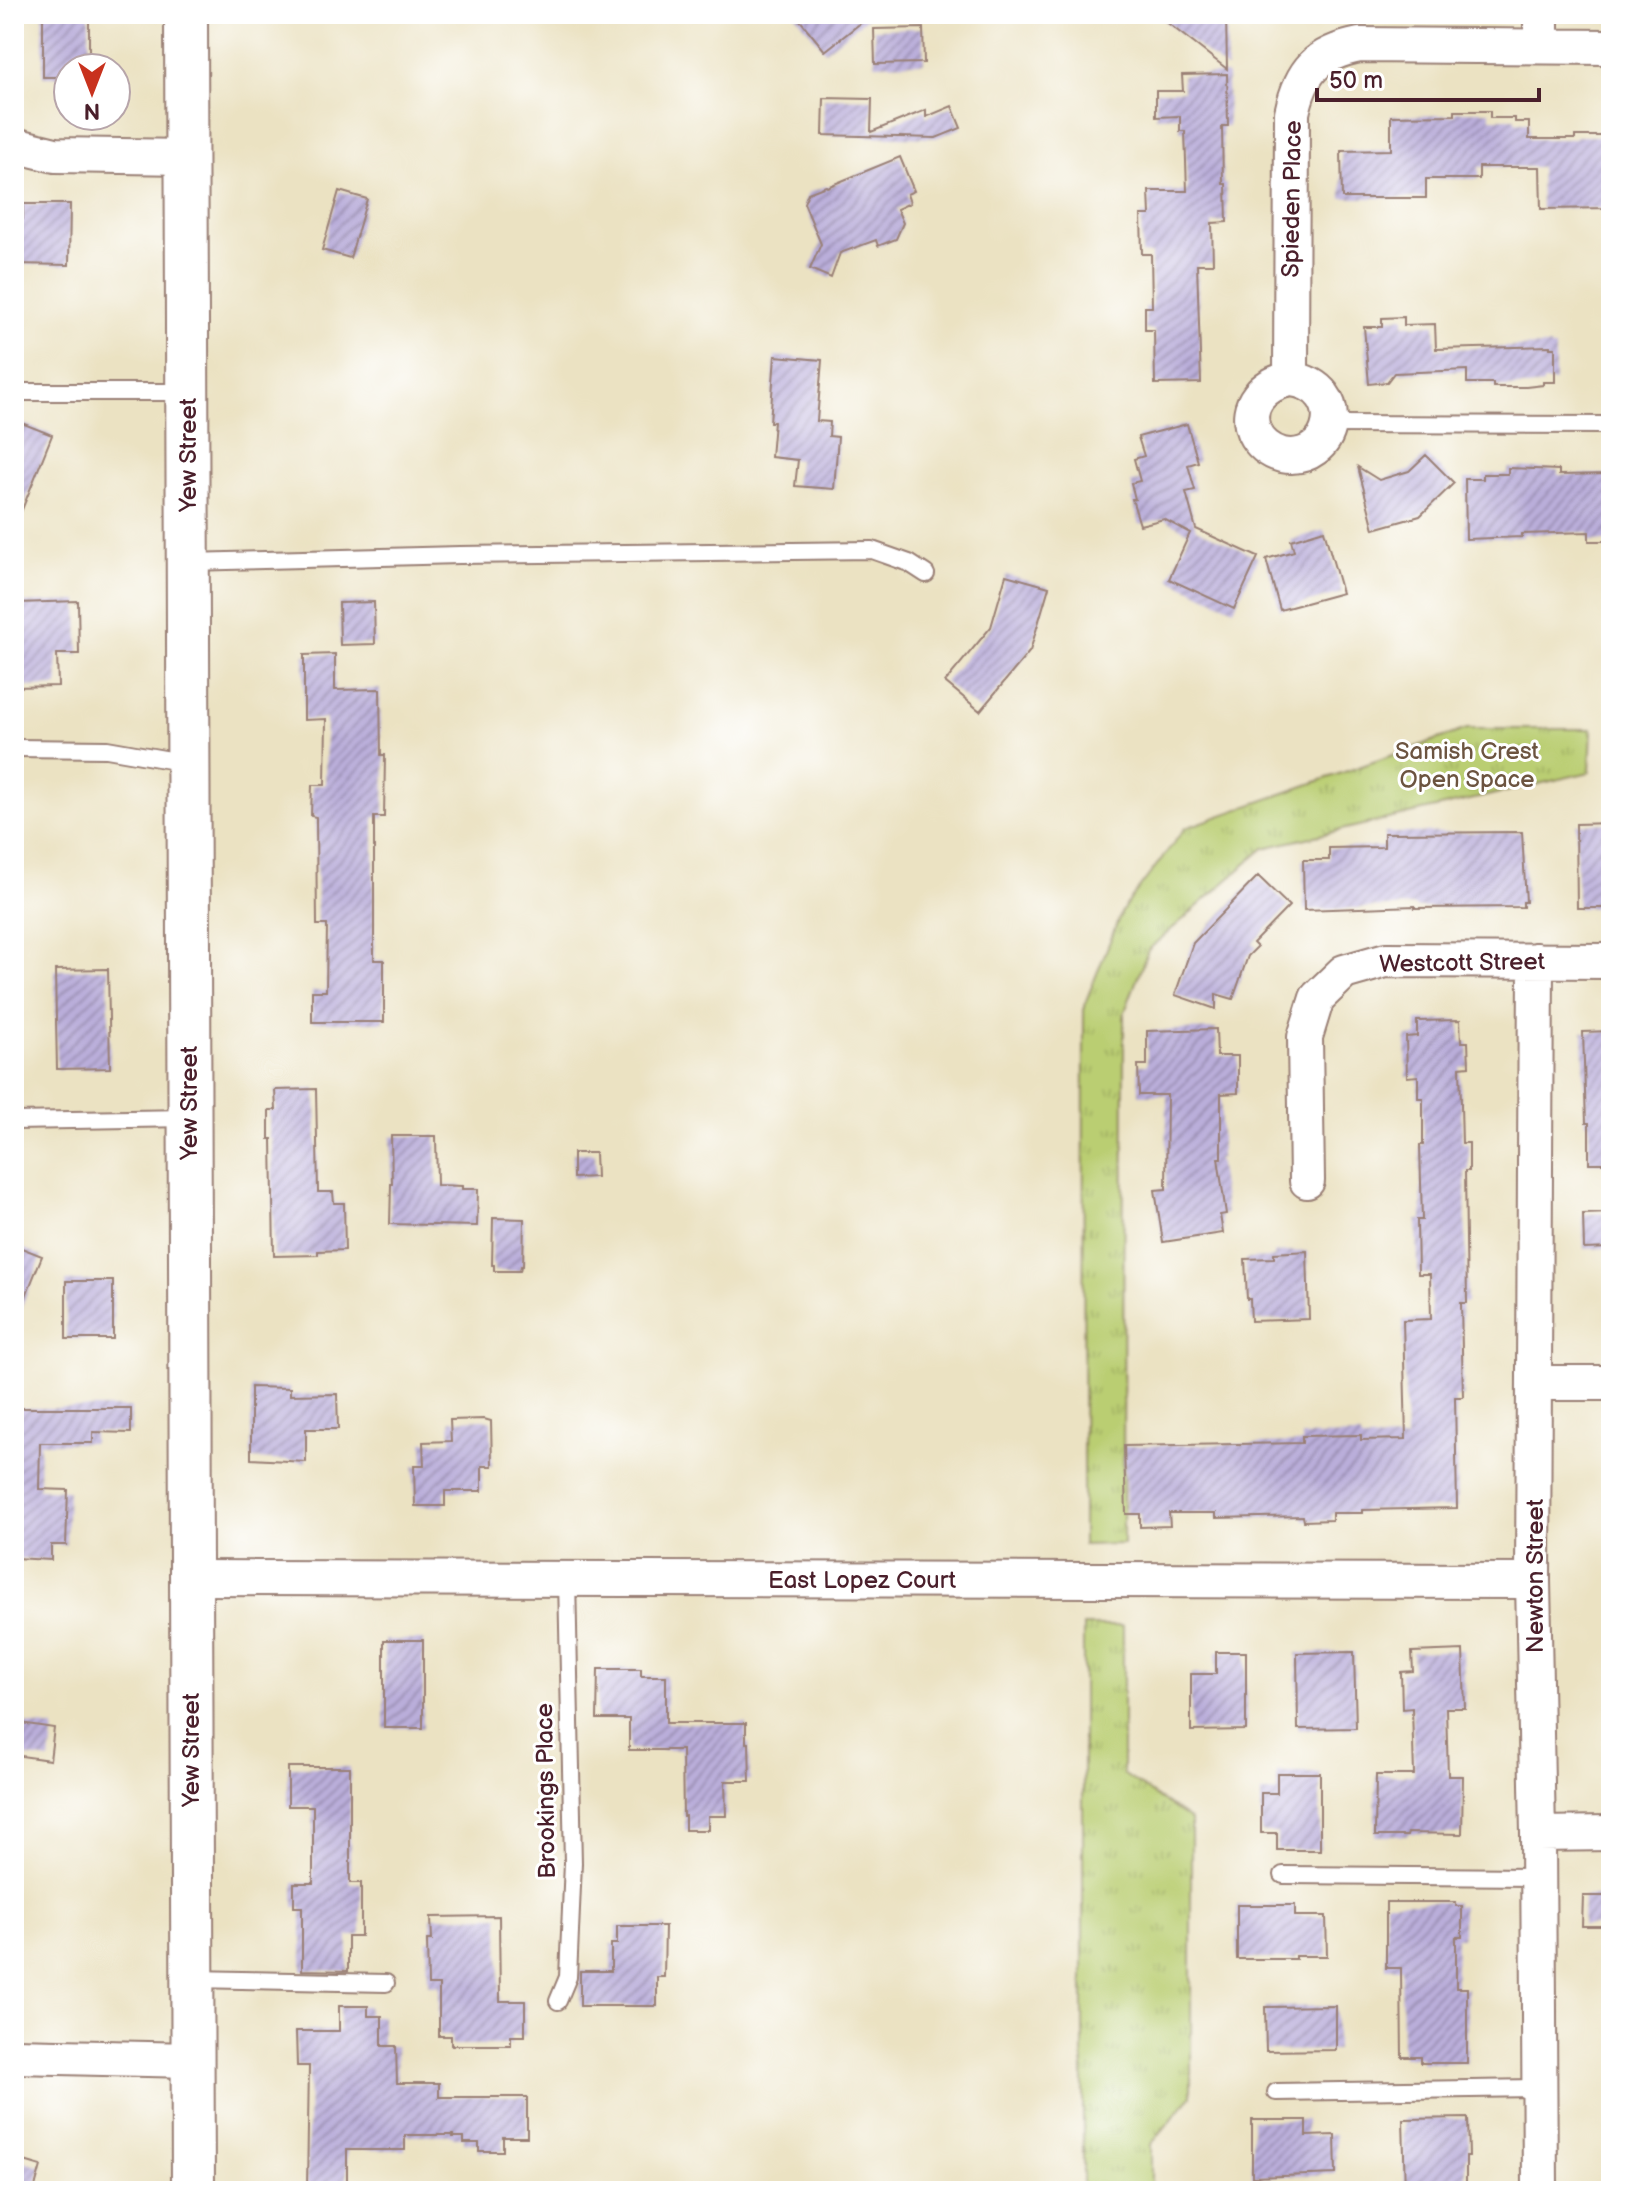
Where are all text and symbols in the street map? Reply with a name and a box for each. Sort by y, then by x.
north arrow [52,52,132,132]
scale bar [1317,52,1539,102]
text: 50 m [1329,66,1383,95]
text: N [84,97,100,124]
street label: Spieden Place [1276,120,1308,278]
street label: Yew Street [174,397,203,513]
park label: Samish Crest Open Space [1395,737,1540,794]
street label: Westcott Street [1379,947,1546,979]
street label: Yew Street [175,1045,204,1161]
street label: Newton Street [1521,1498,1550,1653]
street label: East Lopez Court [768,1566,957,1595]
street label: Yew Street [177,1692,206,1808]
street label: Brookings Place [530,1703,562,1879]

